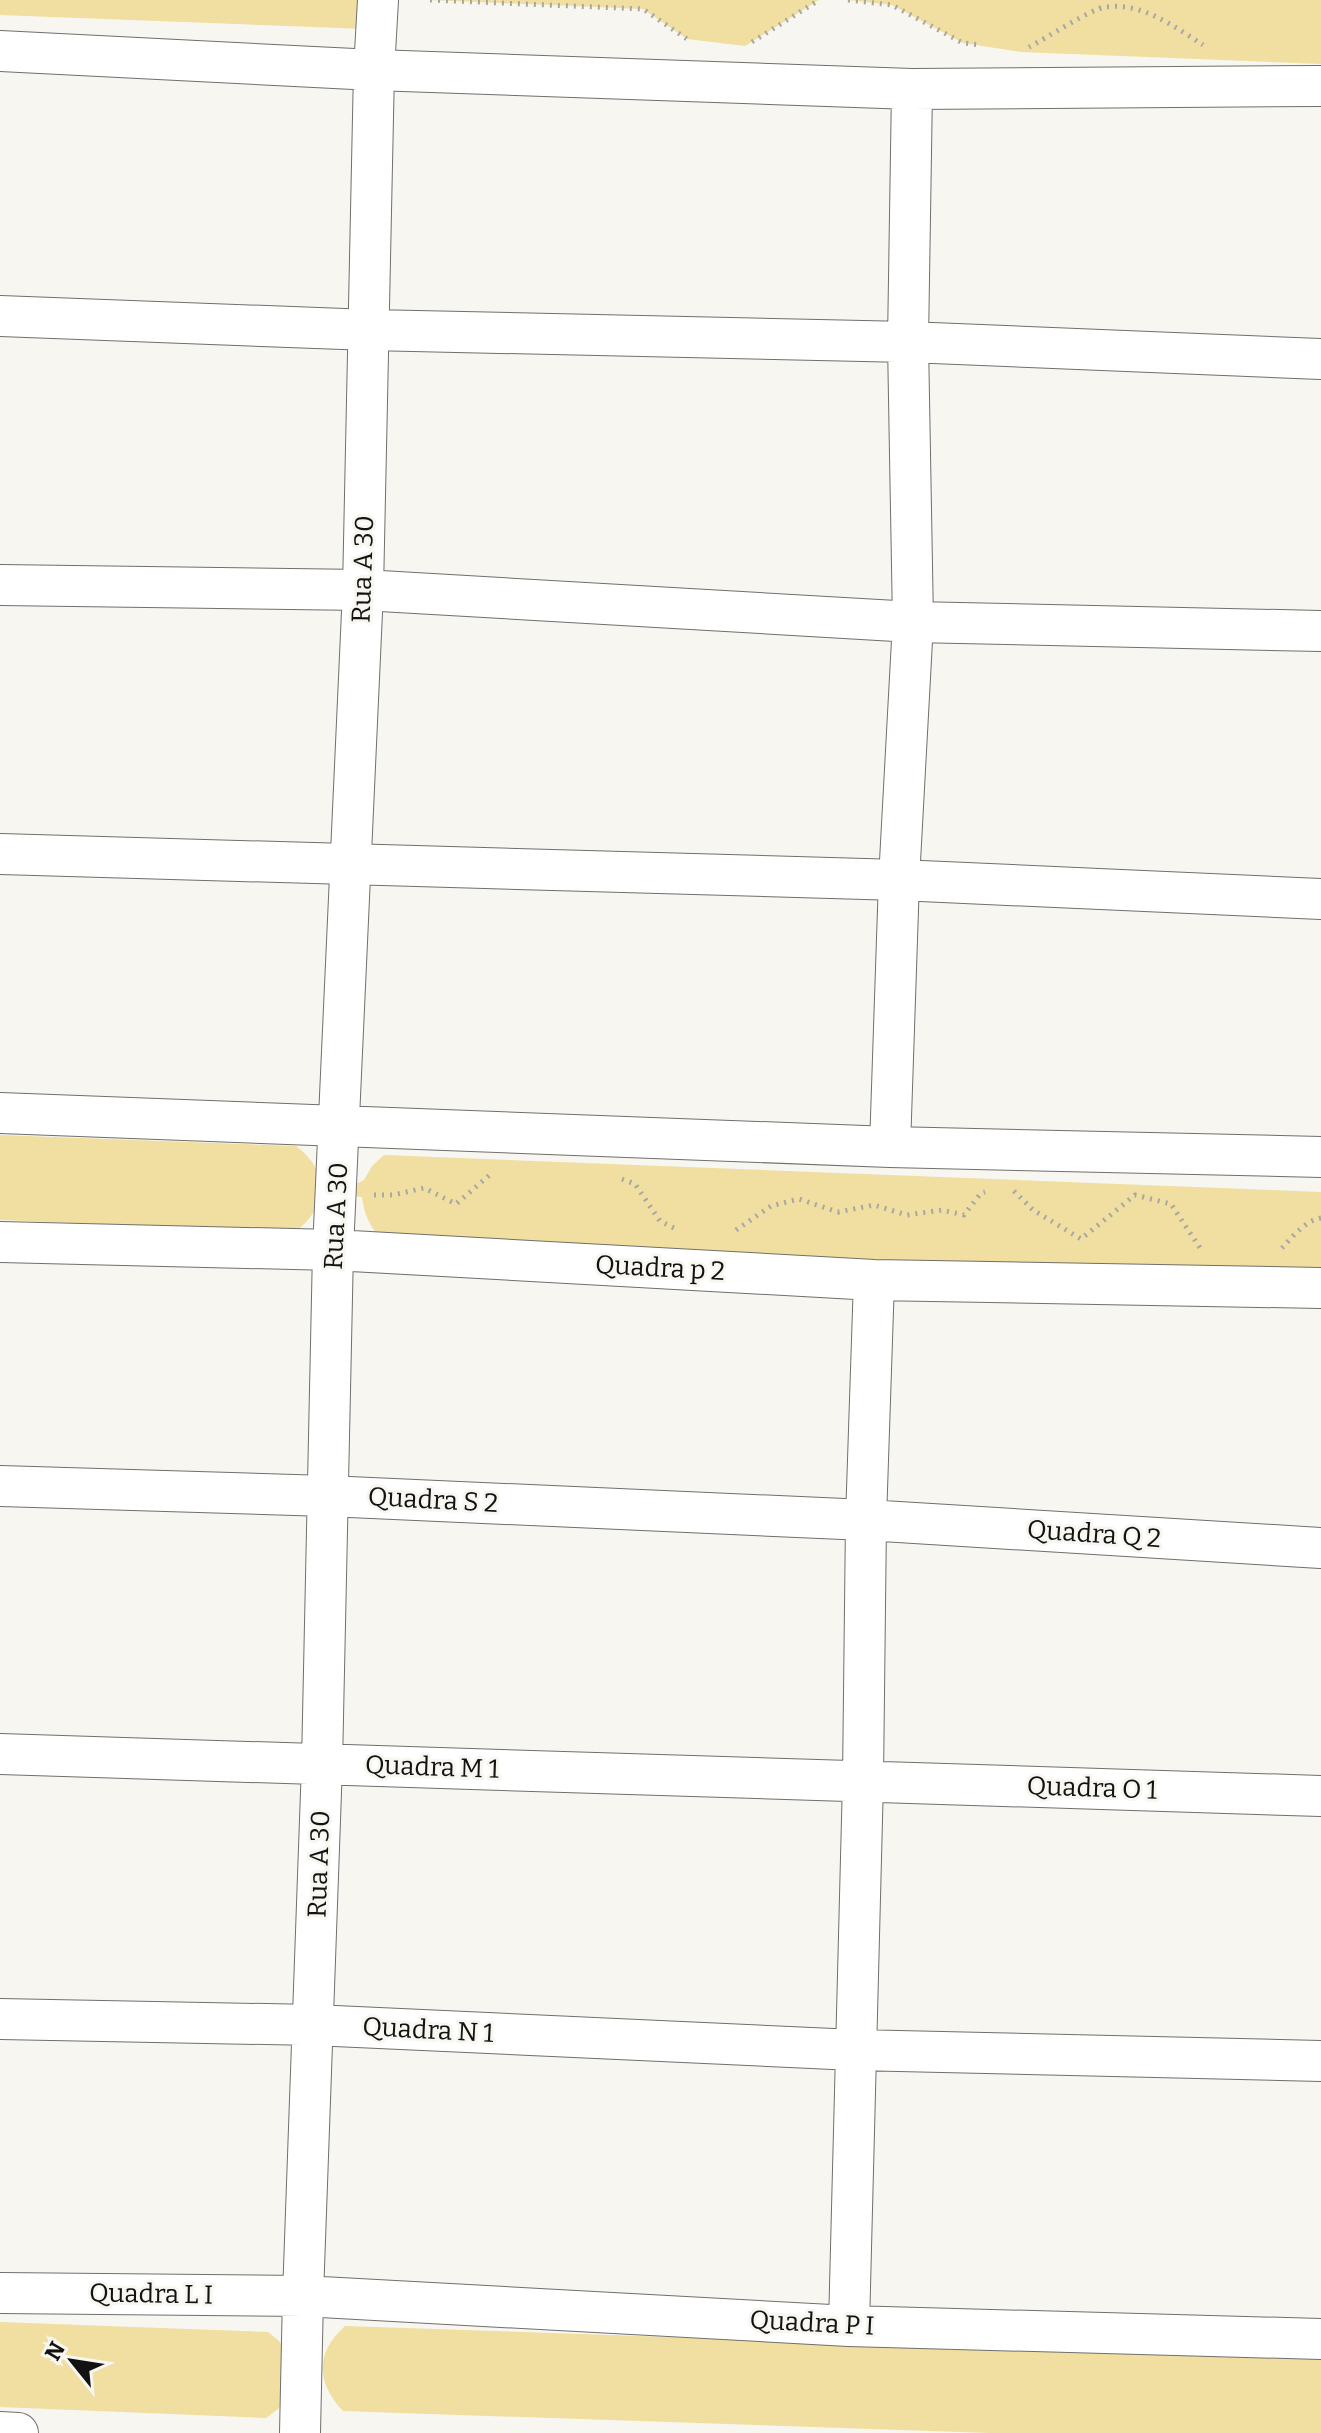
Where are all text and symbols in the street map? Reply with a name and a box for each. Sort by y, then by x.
street label: Rua A 30 [346,515,380,623]
street label: Rua A 30 [318,1162,354,1270]
street label: Quadra p 2 [594,1249,726,1287]
street label: Quadra S 2 [367,1481,499,1519]
street label: Quadra Q 2 [1026,1514,1162,1554]
street label: Quadra M 1 [364,1749,500,1785]
street label: Quadra O 1 [1026,1770,1158,1806]
street label: Rua A 30 [302,1810,336,1918]
street label: Quadra N 1 [362,2011,495,2049]
street label: Quadra L I [89,2277,213,2311]
street label: Quadra P I [749,2304,875,2342]
north arrow [32,2321,112,2401]
text: N [39,2337,71,2365]

